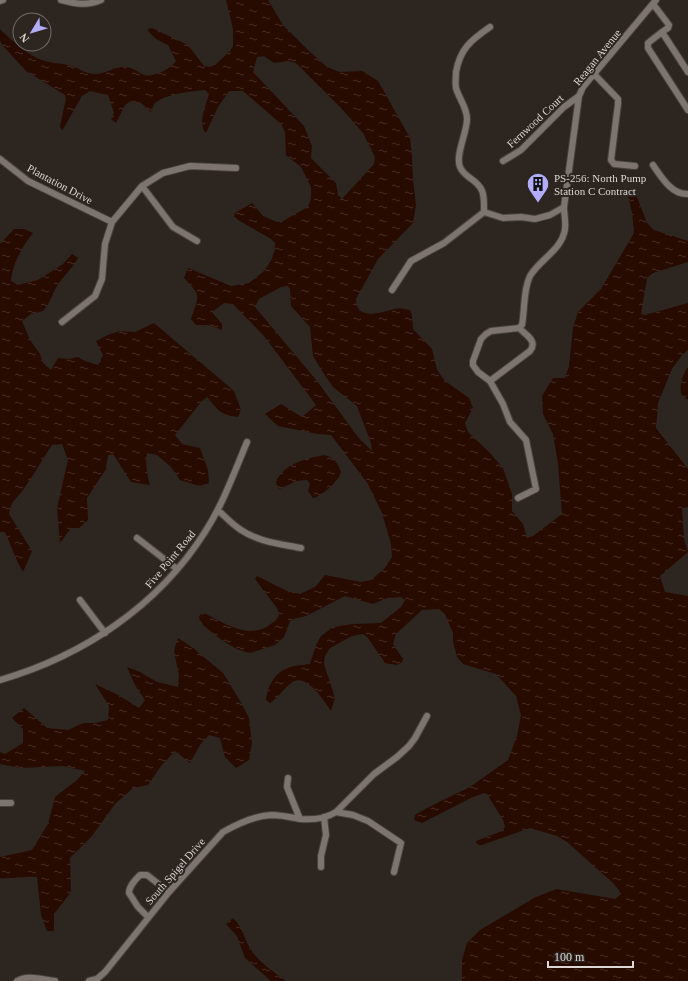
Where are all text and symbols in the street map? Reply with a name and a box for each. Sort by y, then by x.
north arrow [12,12,52,52]
street label: Reagan Avenue [571,27,623,87]
text: N [17,31,31,45]
street label: Fernwood Court [504,92,566,150]
street label: Plantation Drive [25,162,95,206]
building icon: PS-256: North Pump Station C Contract [525,171,551,204]
place label: PS-256: North Pump Station C Contract [554,172,647,197]
street label: Five Point Road [142,527,198,590]
street label: South Spigel Drive [143,835,207,907]
scale bar [548,943,633,969]
text: 100 m [554,950,585,964]

